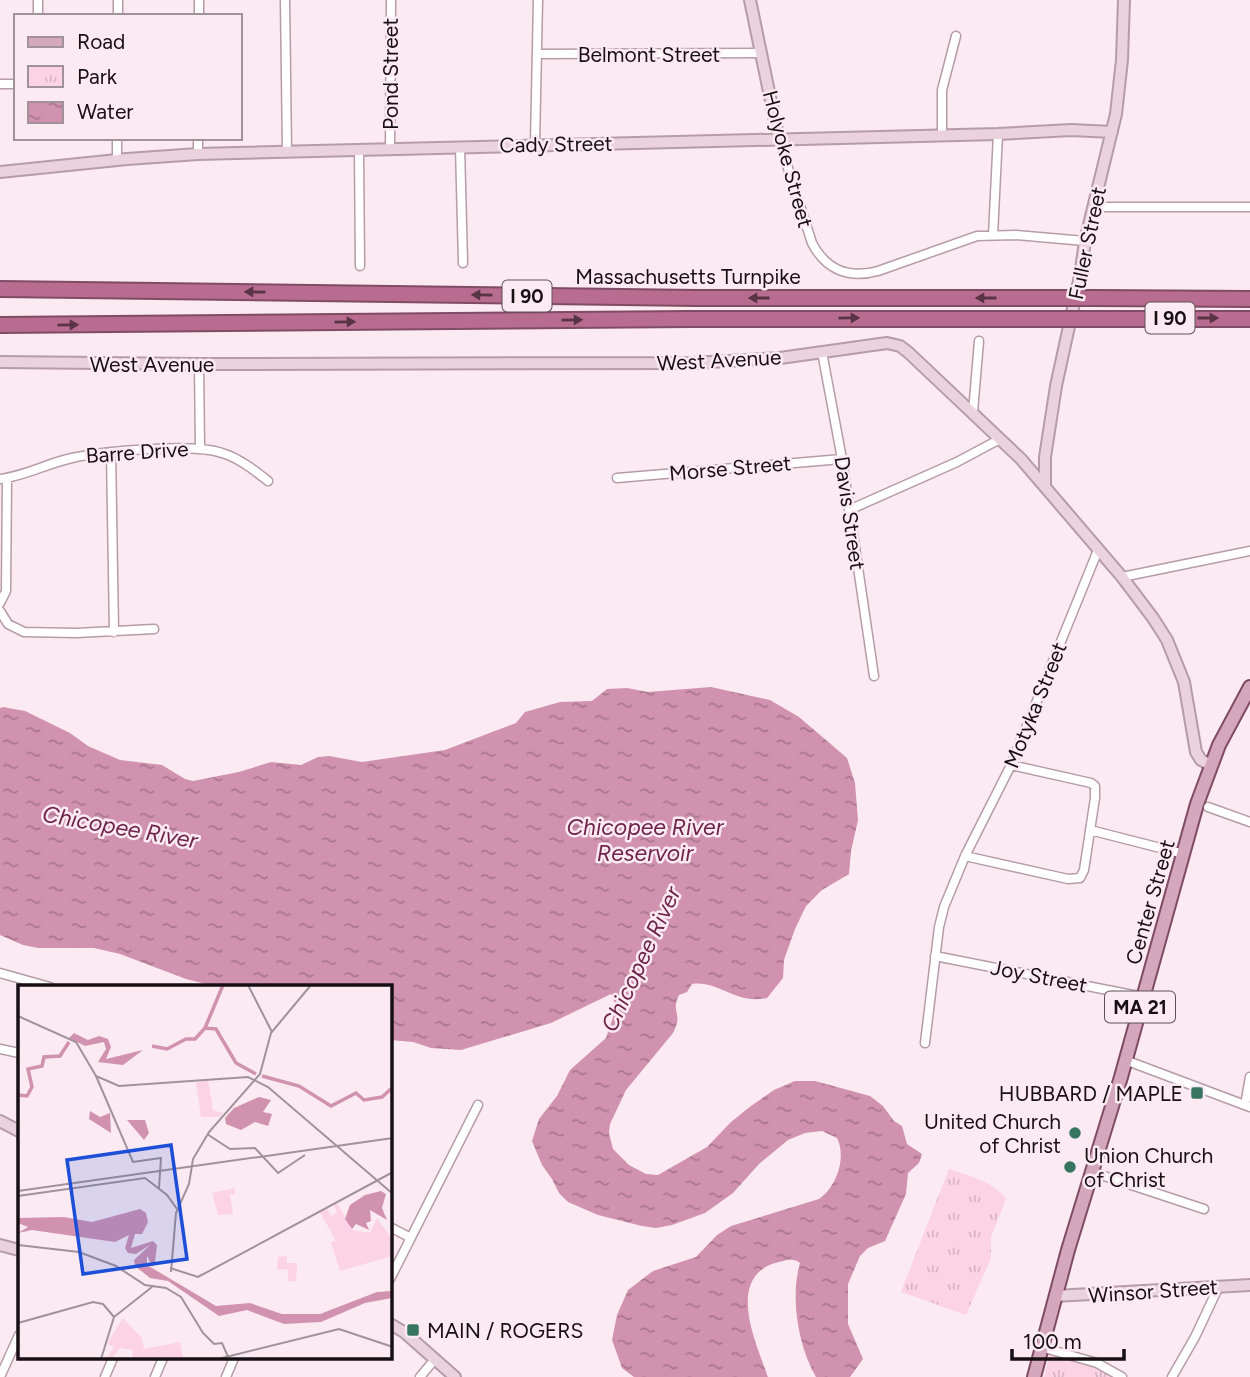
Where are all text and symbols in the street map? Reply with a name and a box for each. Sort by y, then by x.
legend [14,14,242,140]
street label: Pond Street [378,18,403,130]
text: Road [77,29,125,54]
street label: Belmont Street [578,42,720,67]
text: Park [77,64,118,89]
street label: Holyoke Street [758,88,818,230]
text: Water [77,99,133,124]
street label: Cady Street [499,131,613,157]
street label: Fuller Street [1063,184,1111,302]
street label: Massachusetts Turnpike [575,264,801,289]
road number: I 90 [503,280,552,312]
one-way arrow [243,286,265,298]
one-way arrow [471,289,493,301]
one-way arrow [747,292,769,304]
one-way arrow [975,292,997,303]
road number: I 90 [1146,302,1194,334]
one-way arrow [838,312,860,324]
one-way arrow [1197,313,1219,324]
one-way arrow [561,314,583,326]
one-way arrow [334,316,356,328]
one-way arrow [57,319,79,330]
street label: West Avenue [656,344,782,376]
street label: West Avenue [90,352,214,377]
street label: Barre Drive [85,436,189,468]
street label: Morse Street [668,450,792,486]
street label: Davis Street [830,455,870,572]
street label: Motyka Street [998,638,1072,772]
water label: Chicopee River [40,800,201,855]
water label: Chicopee River Reservoir [567,813,725,867]
street label: Center Street [1120,837,1180,967]
water label: Chicopee River [595,881,687,1036]
street label: Joy Street [989,954,1089,998]
inset map [18,985,392,1360]
road number: MA 21 [1105,992,1175,1023]
place label: HUBBARD / MAPLE [999,1081,1183,1106]
marker: HUBBARD / MAPLE [1189,1085,1205,1101]
place label: United Church of Christ [924,1109,1061,1158]
marker: United Church of Christ [1067,1125,1083,1141]
place label: Union Church of Christ [1084,1143,1213,1192]
marker: Union Church of Christ [1062,1159,1078,1175]
street label: Winsor Street [1087,1274,1219,1308]
place label: MAIN / ROGERS [427,1318,583,1343]
scale bar [1012,1318,1124,1362]
marker: MAIN / ROGERS [405,1322,421,1338]
text: 100 m [1023,1329,1082,1354]

